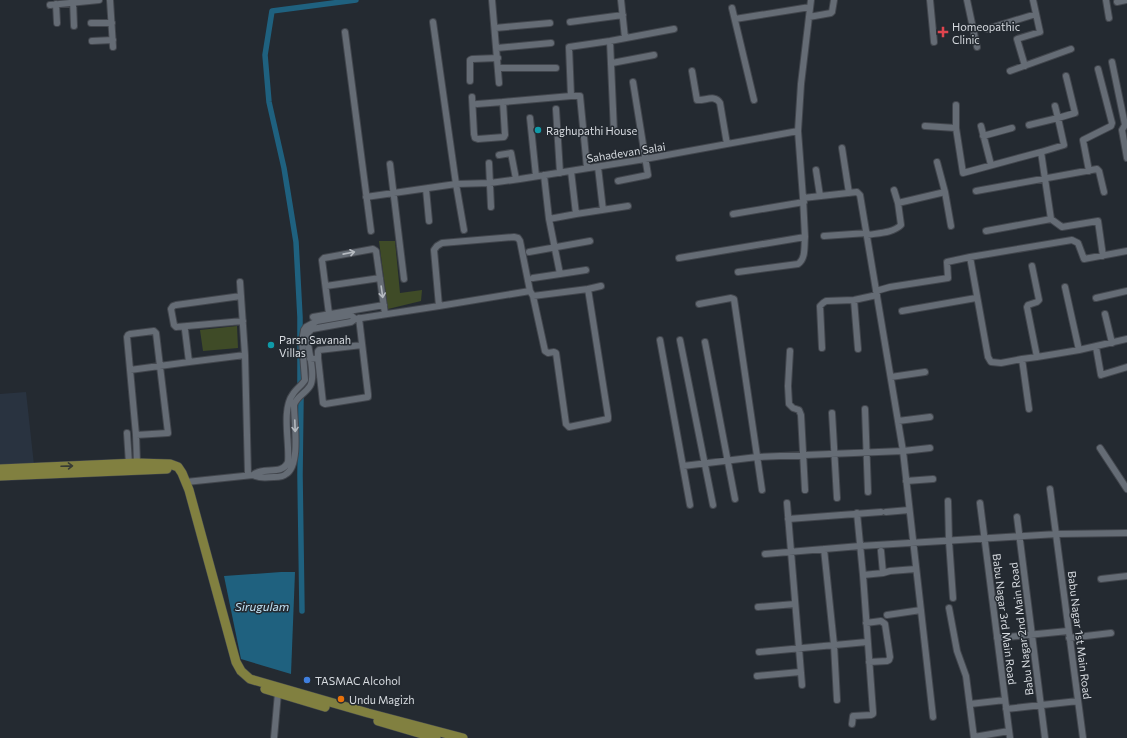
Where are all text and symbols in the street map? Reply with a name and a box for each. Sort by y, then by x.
place label: Homeopathic Clinic [952,20,1020,46]
marker: Homeopathic Clinic [937,26,949,38]
place label: Raghupathi House [546,124,637,137]
marker: Raghupathi House [533,125,543,135]
street label: Sahadevan Salai [586,139,666,165]
one-way arrow [342,249,355,257]
one-way arrow [378,285,386,298]
place label: Parsn Savanah Villas [279,333,351,359]
marker: Parsn Savanah Villas [266,340,276,350]
one-way arrow [291,419,298,432]
one-way arrow [60,462,73,469]
street label: Babu Nagar 3rd Main Road [991,553,1019,685]
street label: Babu Nagar 2nd Main Road [1006,562,1036,696]
street label: Babu Nagar 1st Main Road [1066,570,1094,700]
water label: Sirugulam [235,599,289,613]
place label: TASMAC Alcohol [315,674,401,687]
marker: TASMAC Alcohol [302,675,312,685]
place label: Undu Magizh [349,693,415,706]
marker: Undu Magizh [336,694,346,704]

